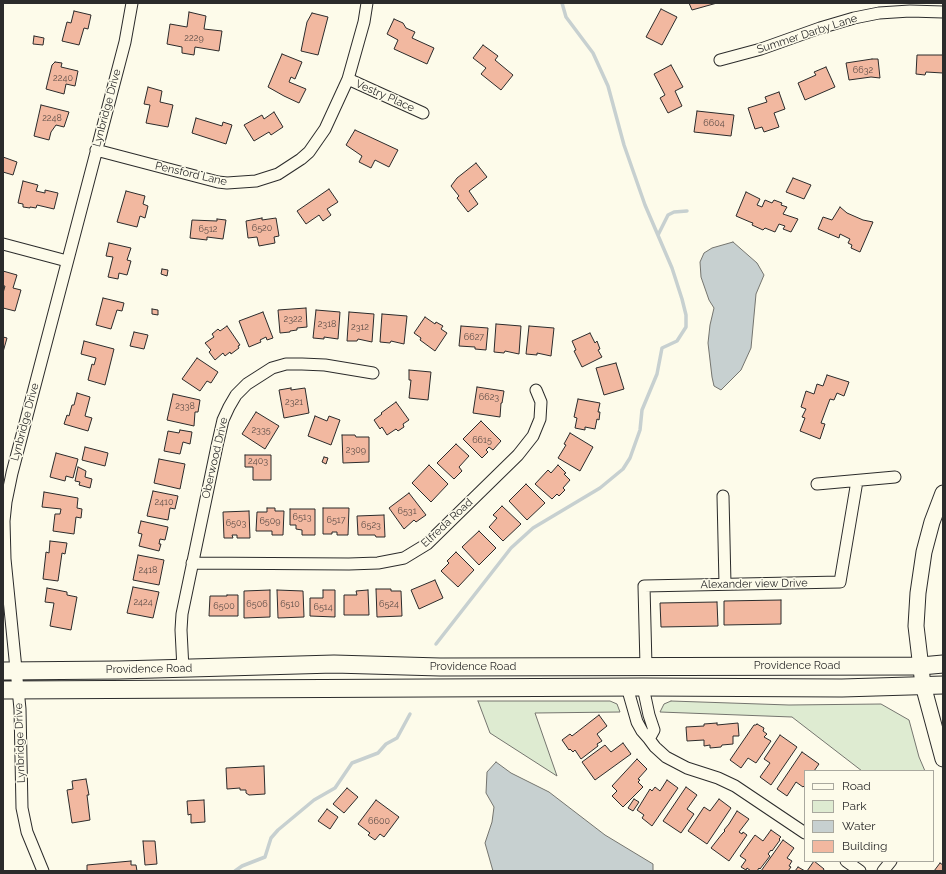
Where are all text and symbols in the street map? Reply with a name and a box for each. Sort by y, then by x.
street label: Summer Darby Lane [755,12,859,56]
house number: 2229 [184,33,204,43]
house number: 6632 [853,65,873,75]
street label: Lynbridge Drive [90,68,124,148]
house number: 2240 [53,73,73,83]
street label: Vestry Place [353,77,417,115]
house number: 2248 [42,113,62,123]
house number: 6604 [703,118,725,128]
street label: Pensford Lane [154,159,228,189]
house number: 6520 [252,223,272,233]
house number: 6512 [199,224,217,234]
house number: 2322 [284,314,302,324]
house number: 2318 [318,319,336,329]
house number: 2312 [351,322,369,332]
house number: 6627 [464,332,484,342]
street label: Lynbridge Drive [8,382,42,462]
house number: 6623 [479,392,499,402]
house number: 2321 [285,397,303,407]
house number: 2338 [175,401,195,411]
street label: Oberwood Drive [199,416,231,500]
house number: 2335 [251,425,271,435]
house number: 6615 [472,435,492,445]
house number: 2309 [346,445,366,455]
house number: 2403 [248,456,268,466]
street label: Elfreda Road [419,496,475,550]
house number: 2410 [155,497,173,507]
house number: 6531 [398,506,416,516]
house number: 6513 [293,512,311,522]
house number: 6517 [327,515,345,525]
house number: 6509 [259,516,281,526]
house number: 6503 [226,518,246,528]
house number: 6523 [361,520,381,530]
house number: 2418 [139,565,157,575]
street label: Alexander view Drive [700,576,808,592]
house number: 2424 [133,597,153,607]
house number: 6506 [246,599,268,609]
house number: 6510 [280,599,300,609]
house number: 6524 [379,599,399,609]
house number: 6500 [213,601,235,611]
house number: 6514 [313,602,333,612]
street label: Providence Road [754,659,840,673]
street label: Providence Road [430,660,516,674]
street label: Providence Road [106,662,192,676]
street label: Lynbridge Drive [12,703,28,783]
legend [804,770,934,862]
text: Road [842,779,871,793]
text: Park [842,799,867,813]
house number: 6600 [368,816,390,826]
text: Water [842,819,876,833]
text: Building [842,839,888,853]

